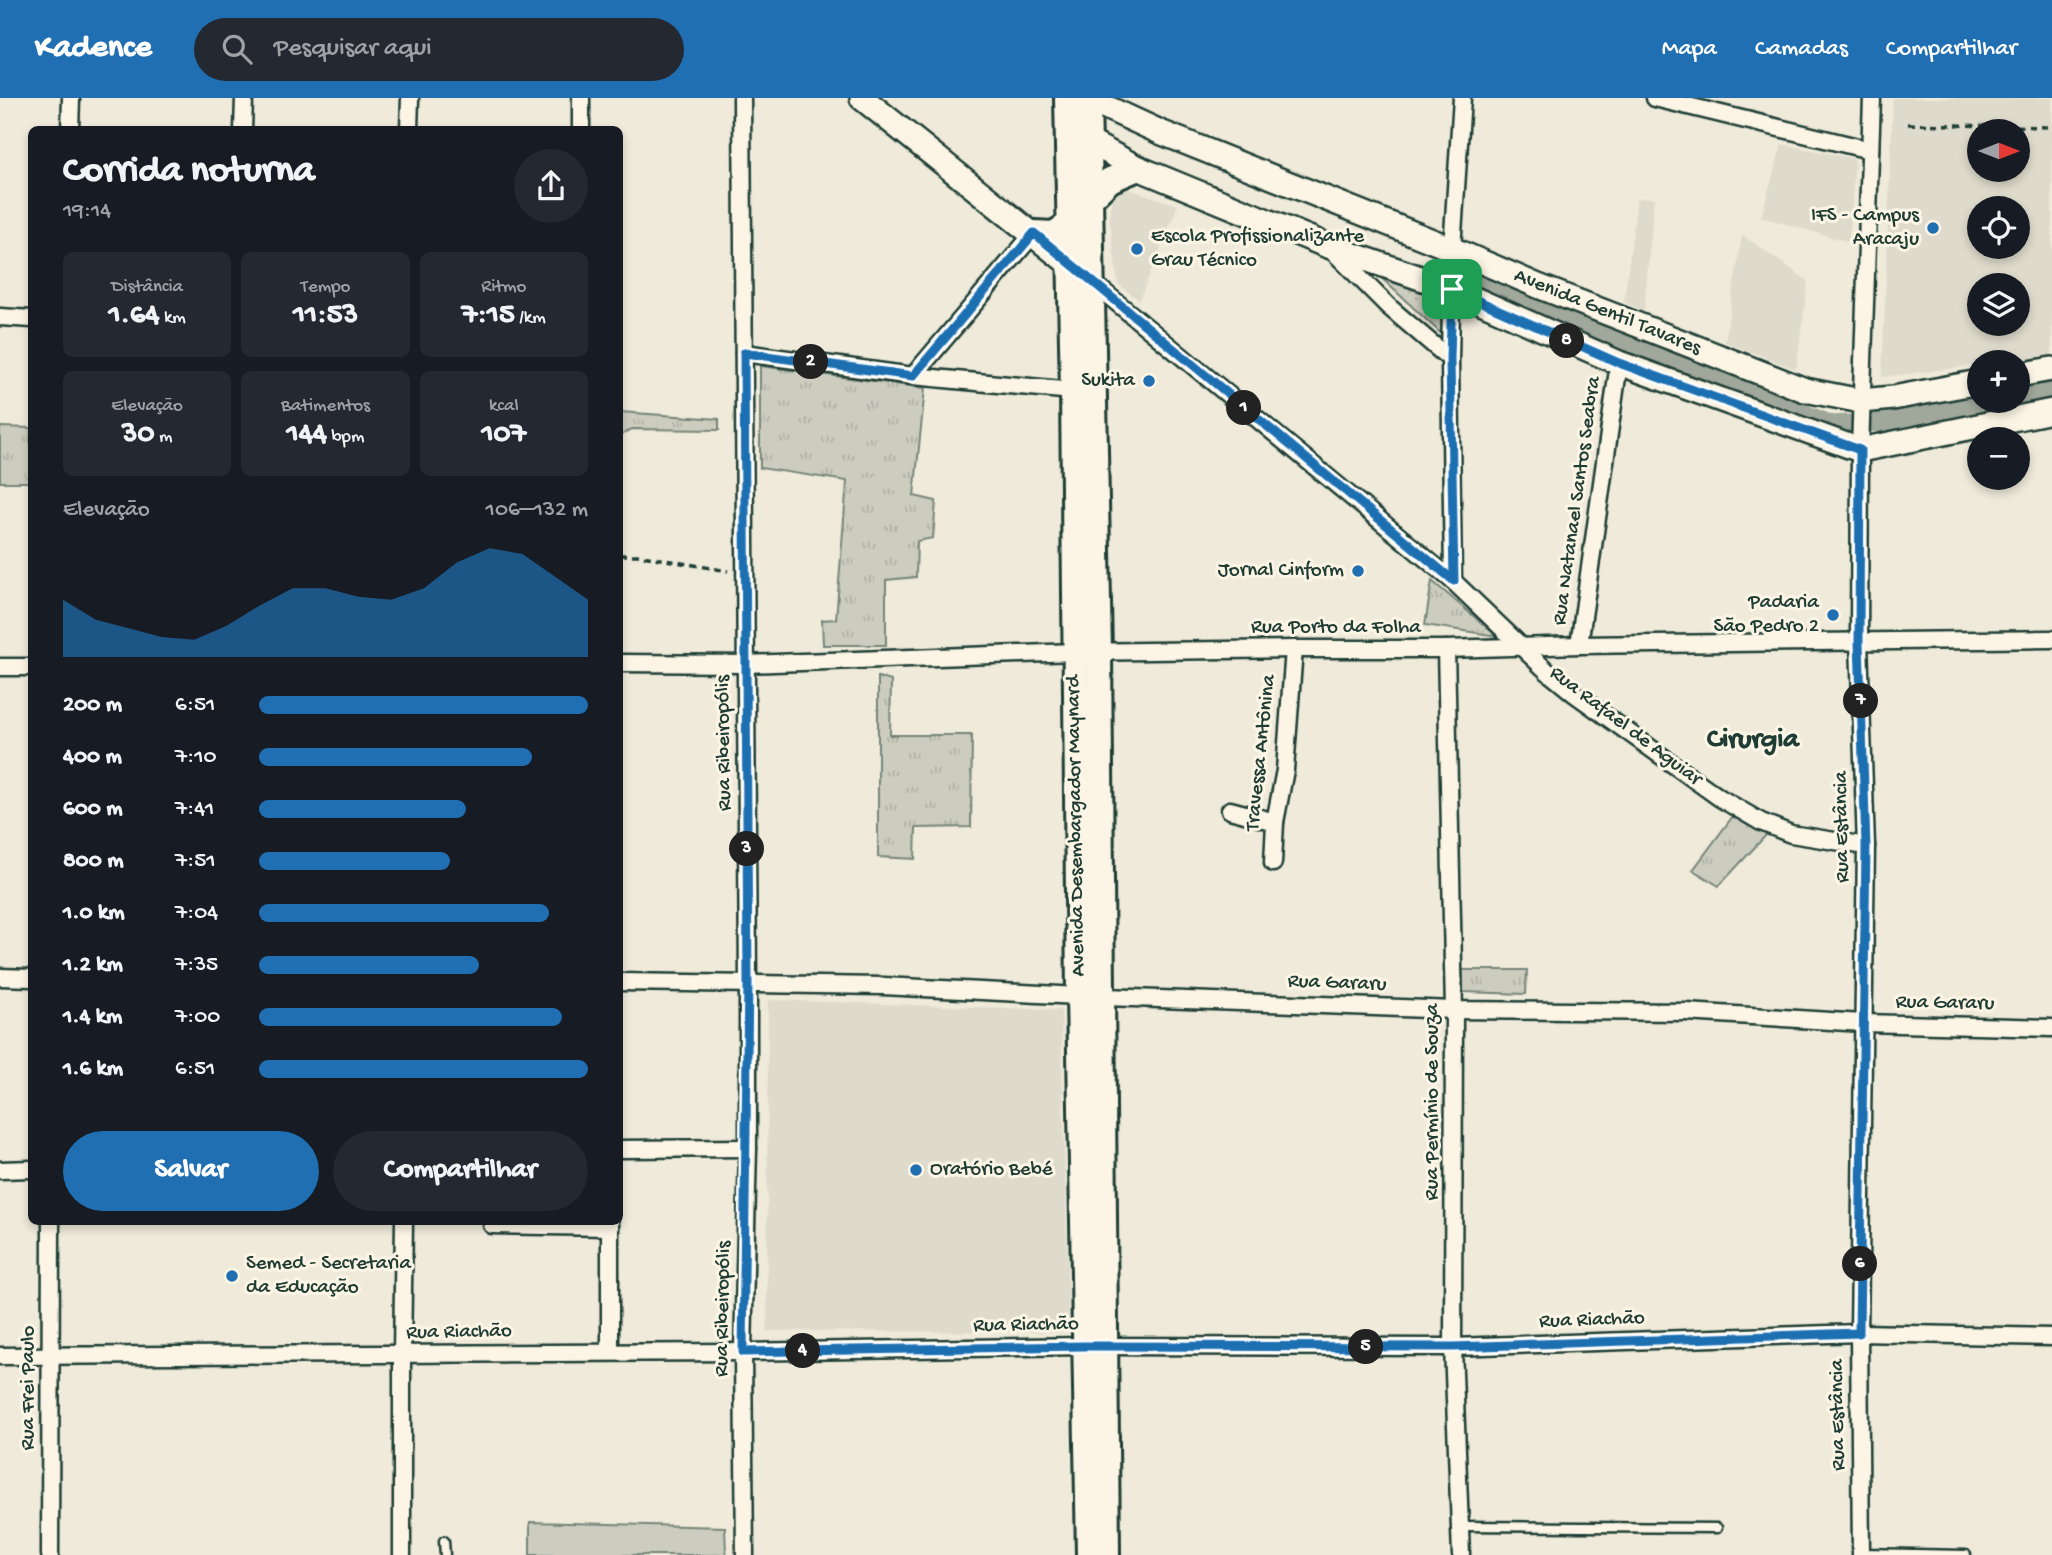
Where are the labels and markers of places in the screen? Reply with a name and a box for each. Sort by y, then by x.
place label: IFS - Campus Aracaju [1811,204,1920,253]
marker: IFS - Campus Aracaju [1925,220,1941,236]
place label: Escola Profissionalizante Grau Técnico [1151,225,1365,274]
marker: Escola Profissionalizante Grau Técnico [1129,241,1145,257]
pin [1422,259,1482,319]
pin: 8 [1550,324,1584,358]
pin: 2 [794,344,828,380]
place label: Sukita [1081,369,1136,394]
marker: Sukita [1141,373,1157,389]
pin: 1 [1226,390,1262,426]
place label: Jornal Cinform [1218,559,1344,584]
marker: Jornal Cinform [1350,563,1366,579]
place label: Padaria São Pedro 2 [1713,591,1820,640]
marker: Padaria São Pedro 2 [1825,607,1841,623]
pin: 7 [1843,684,1878,718]
pin: 3 [730,832,764,866]
place label: Oratório Bebé [930,1158,1054,1183]
marker: Oratório Bebé [908,1162,924,1178]
pin: 6 [1842,1246,1878,1282]
place label: Semed - Secretaria da Educação [246,1252,412,1301]
marker: Semed - Secretaria da Educação [224,1268,240,1284]
pin: 5 [1348,1330,1384,1364]
pin: 4 [786,1334,820,1368]

